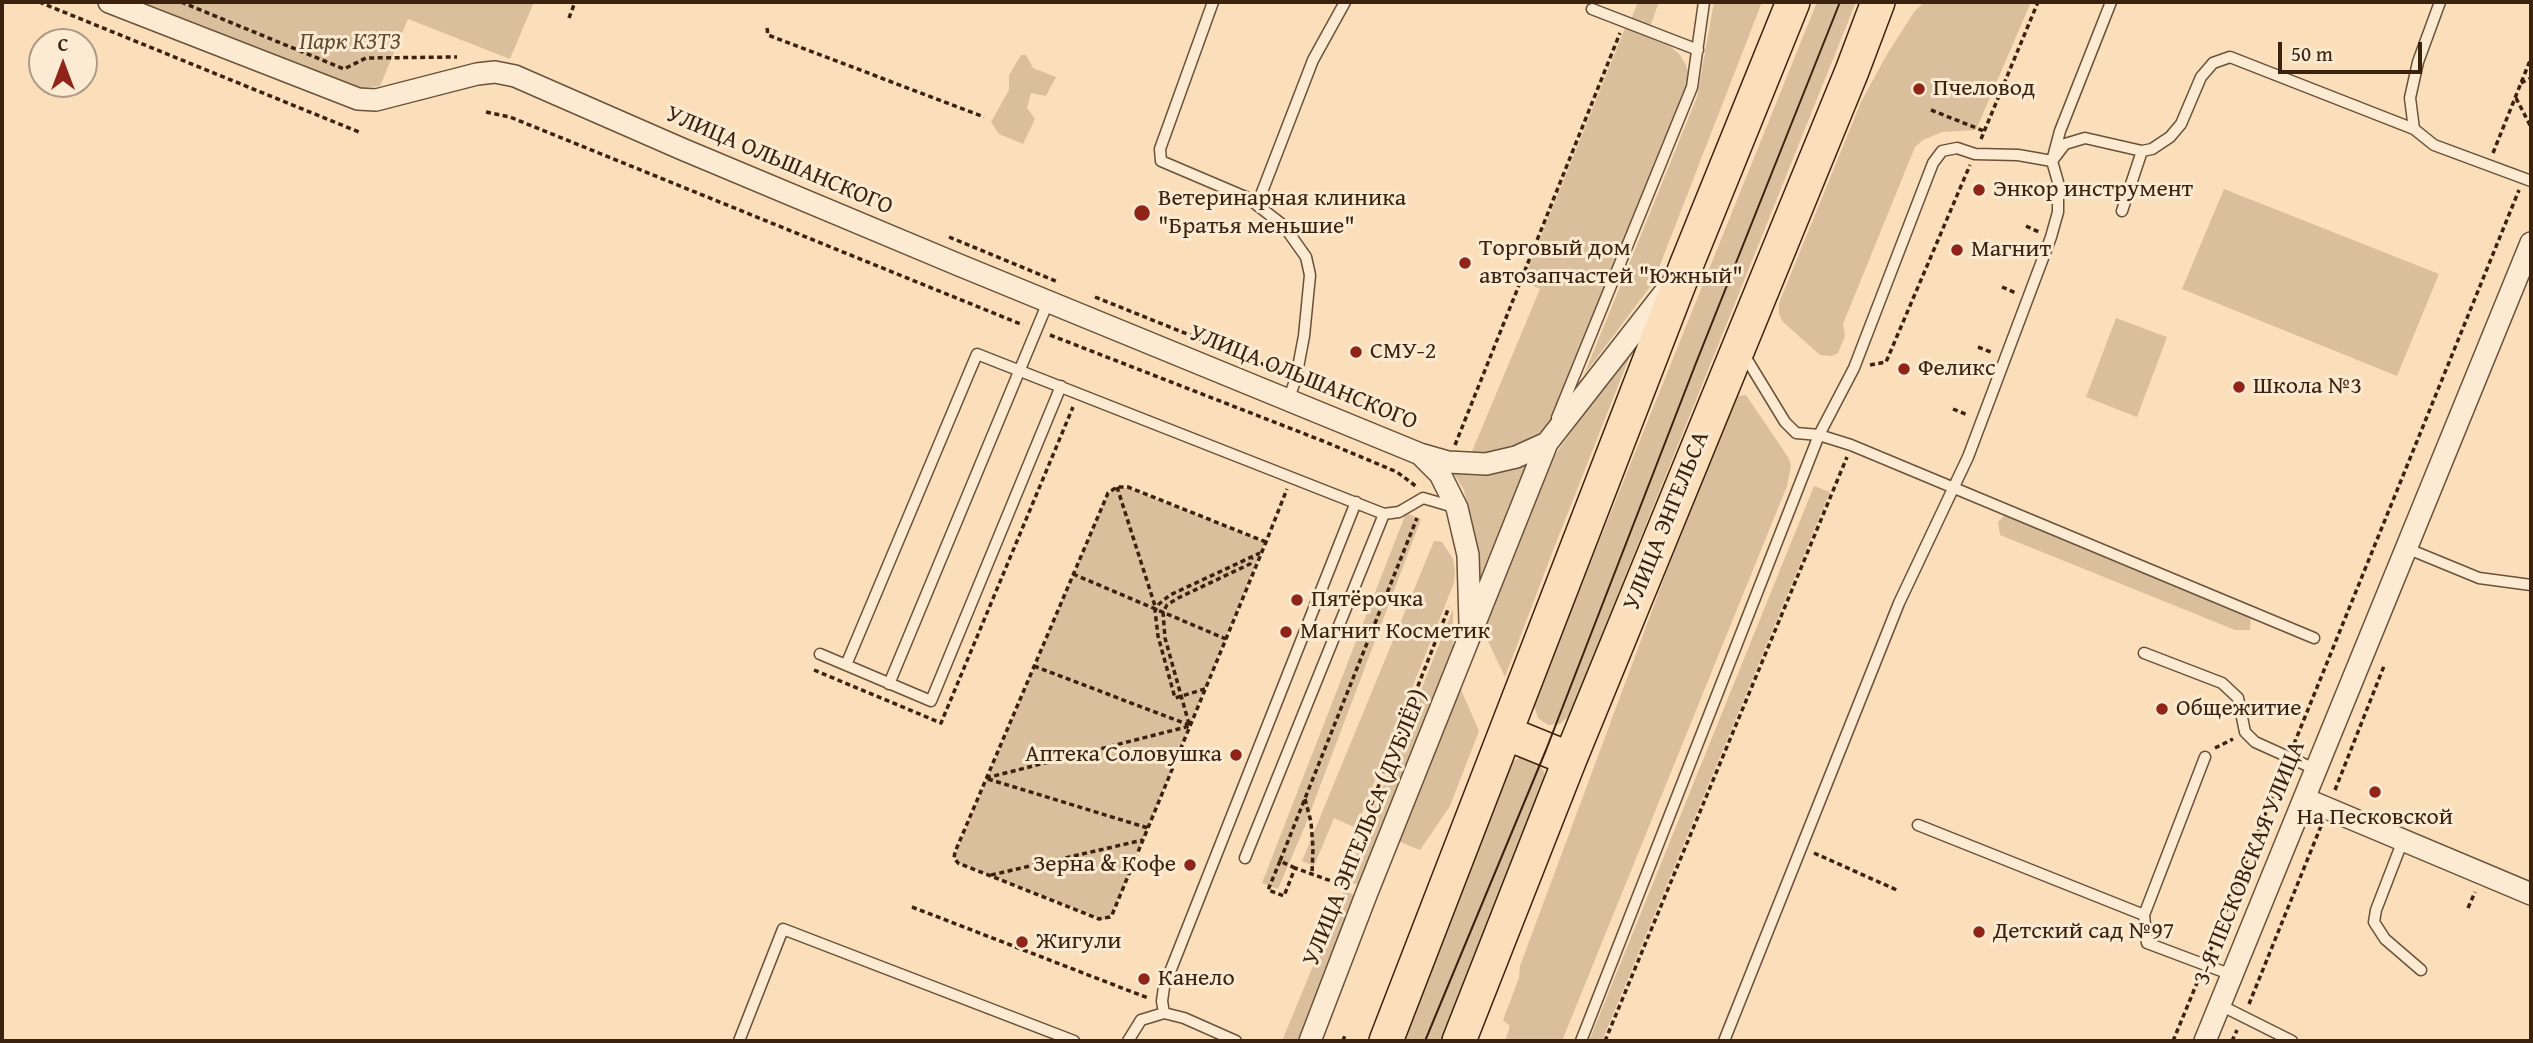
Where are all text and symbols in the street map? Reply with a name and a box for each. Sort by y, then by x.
north arrow [28,28,98,98]
scale bar [2281,28,2424,72]
park label: Парк КЗТЗ [299,29,401,57]
text: С [58,30,68,58]
text: 50 m [2291,38,2333,69]
place label: Пчеловод [1933,75,2035,103]
marker: Пчеловод [1911,81,1927,97]
street label: УЛИЦА ОЛЬШАНСКОГО [661,100,897,222]
place label: Энкор инструмент [1993,176,2193,204]
marker: Энкор инструмент [1971,182,1987,198]
place label: Ветеринарная клиника "Братья меньшие" [1158,185,1406,241]
marker: Ветеринарная клиника "Братья меньшие" [1132,203,1152,223]
place label: Торговый дом автозапчастей "Южный" [1479,235,1743,291]
place label: Магнит [1971,236,2051,264]
marker: Магнит [1949,242,1965,258]
marker: Торговый дом автозапчастей "Южный" [1457,255,1473,271]
street label: УЛИЦА ОЛЬШАНСКОГО [1185,319,1421,437]
place label: СМУ-2 [1370,338,1436,366]
marker: СМУ-2 [1348,344,1364,360]
place label: Феликс [1918,355,1996,383]
marker: Феликс [1896,361,1912,377]
place label: Школа №3 [2253,373,2362,401]
marker: Школа №3 [2231,379,2247,395]
street label: УЛИЦА ЭНГЕЛЬСА [1618,427,1716,615]
place label: Пятёрочка [1311,586,1423,614]
marker: Пятёрочка [1289,592,1305,608]
place label: Магнит Косметик [1300,618,1490,646]
marker: Магнит Косметик [1278,624,1294,640]
street label: УЛИЦА ЭНГЕЛЬСА (ДУБЛЁР) [1297,686,1435,970]
place label: Общежитие [2176,695,2302,723]
marker: Общежитие [2154,701,2170,717]
street label: 3-Я ПЕСКОВСКАЯ УЛИЦА [2188,737,2312,989]
place label: Аптека Соловушка [1025,741,1222,769]
marker: Аптека Соловушка [1228,747,1244,763]
marker: На Песковской [2367,784,2383,800]
place label: На Песковской [2297,804,2453,832]
place label: Зерна & Кофе [1033,851,1176,879]
marker: Зерна & Кофе [1182,857,1198,873]
place label: Детский сад №97 [1993,918,2174,946]
marker: Детский сад №97 [1971,924,1987,940]
place label: Жигули [1036,928,1121,956]
marker: Жигули [1014,934,1030,950]
place label: Канело [1158,965,1235,993]
marker: Канело [1136,971,1152,987]

